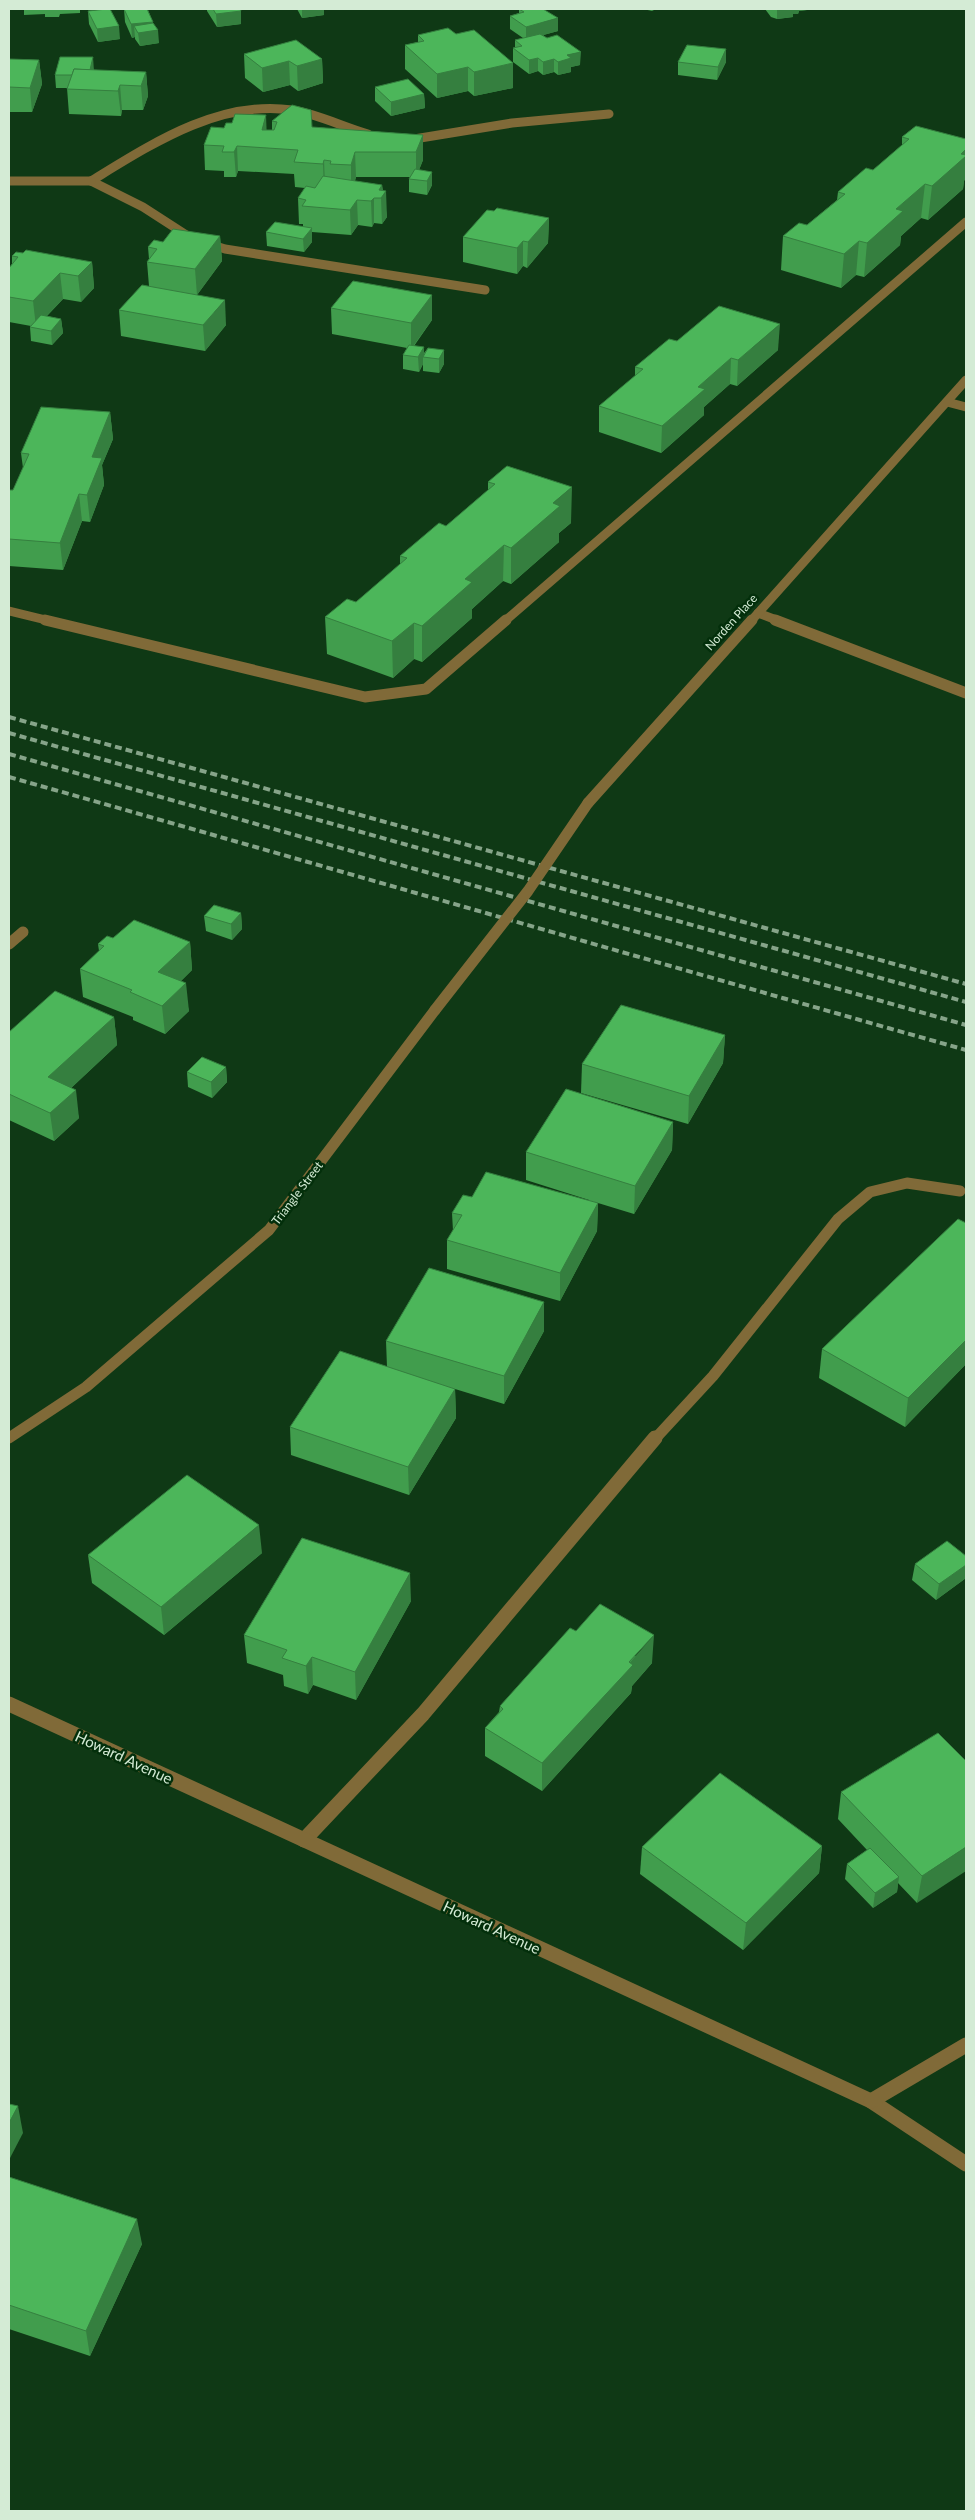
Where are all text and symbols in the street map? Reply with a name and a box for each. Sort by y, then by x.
street label: Norden Place [702,591,760,653]
street label: Triangle Street [268,1158,326,1228]
street label: Howard Avenue [72,1727,176,1787]
street label: Howard Avenue [440,1897,544,1957]

